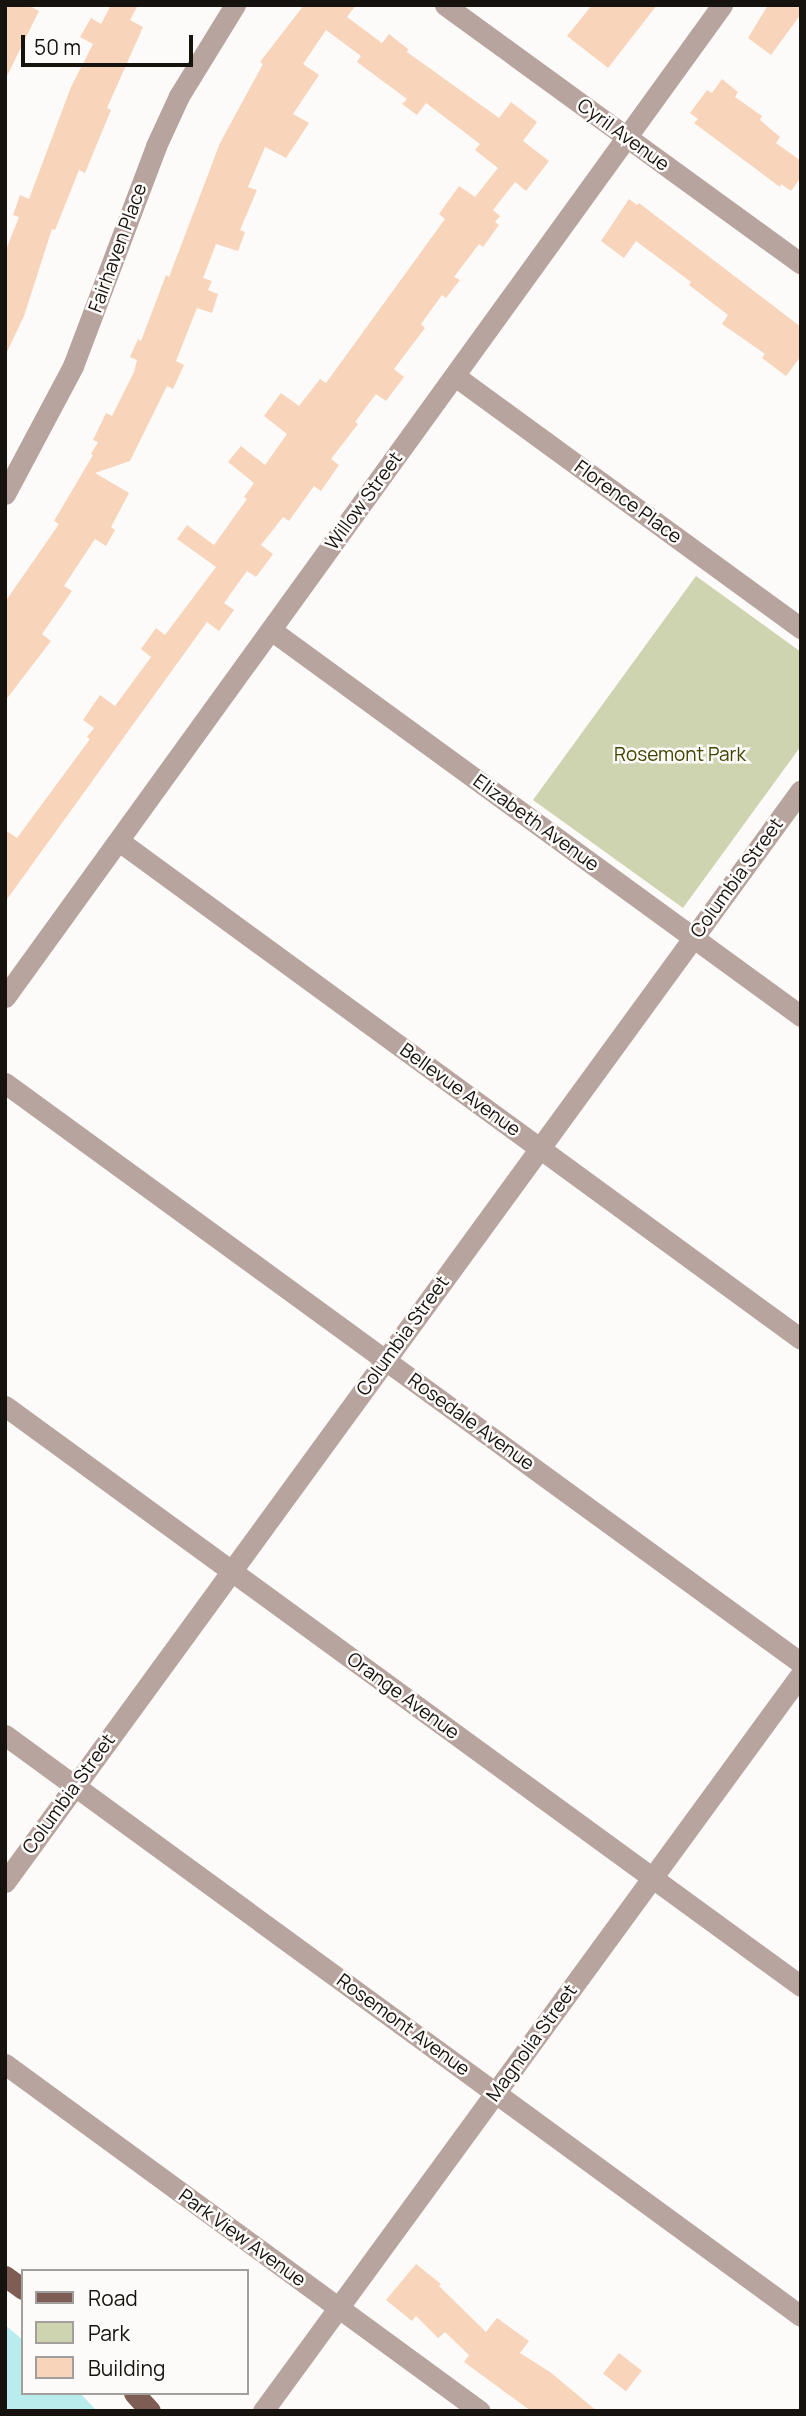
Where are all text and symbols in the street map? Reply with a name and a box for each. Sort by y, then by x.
scale bar [24,21,196,65]
text: 50 m [34,33,81,61]
street label: Cyril Avenue [573,94,673,176]
street label: Fairhaven Place [84,180,152,316]
street label: Willow Street [321,447,407,555]
street label: Florence Place [570,455,686,549]
park label: Rosemont Park [614,744,746,766]
street label: Elizabeth Avenue [469,770,603,876]
street label: Columbia Street [686,814,788,942]
street label: Bellevue Avenue [395,1039,525,1141]
street label: Columbia Street [352,1272,454,1400]
street label: Rosedale Avenue [403,1369,539,1475]
street label: Orange Avenue [342,1648,464,1744]
street label: Columbia Street [18,1730,120,1858]
street label: Rosemont Avenue [332,1969,474,2081]
street label: Magnolia Street [482,1980,582,2106]
street label: Park View Avenue [174,2184,310,2292]
legend [21,2269,248,2395]
text: Road [88,2284,138,2312]
text: Park [88,2319,130,2347]
text: Building [88,2354,165,2382]

